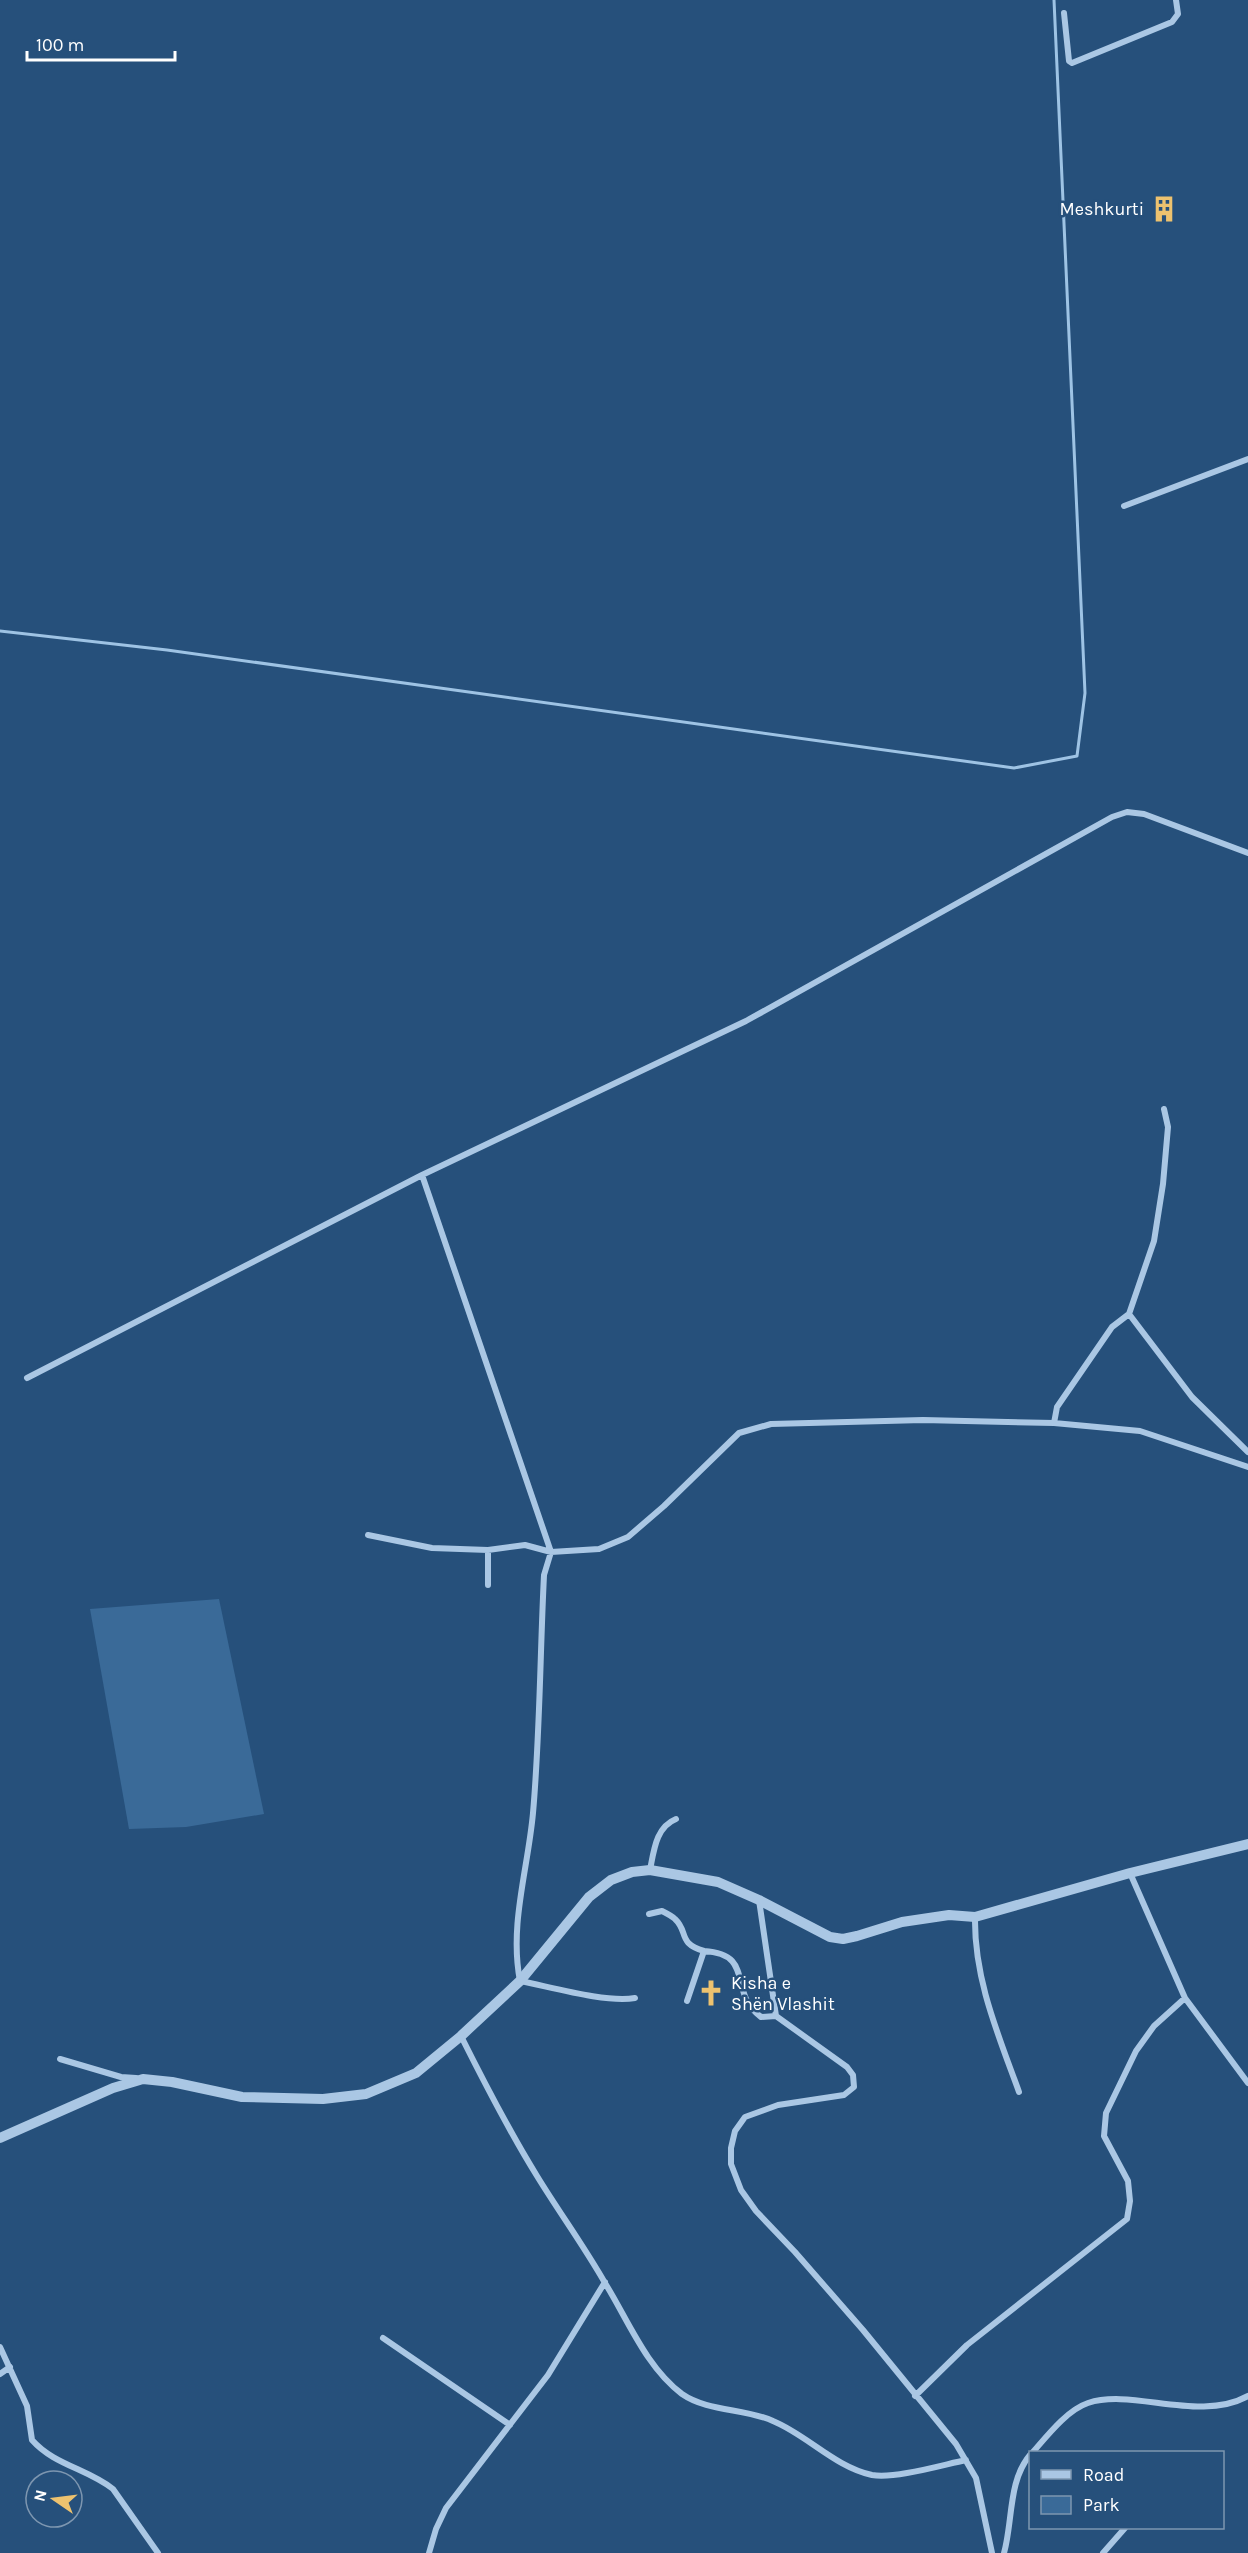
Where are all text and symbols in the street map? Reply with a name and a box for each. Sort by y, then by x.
scale bar [27,24,176,62]
text: 100 m [36,34,84,56]
building icon: Meshkurti [1149,194,1179,224]
place label: Meshkurti [1060,198,1144,220]
place label: Kisha e Shën Vlashit [731,1972,835,2015]
church icon: Kisha e Shën Vlashit [696,1978,726,2008]
legend [1029,2451,1224,2529]
text: Road [1083,2464,1124,2486]
north arrow [24,2469,84,2529]
text: N [29,2488,51,2503]
text: Park [1083,2494,1120,2516]

